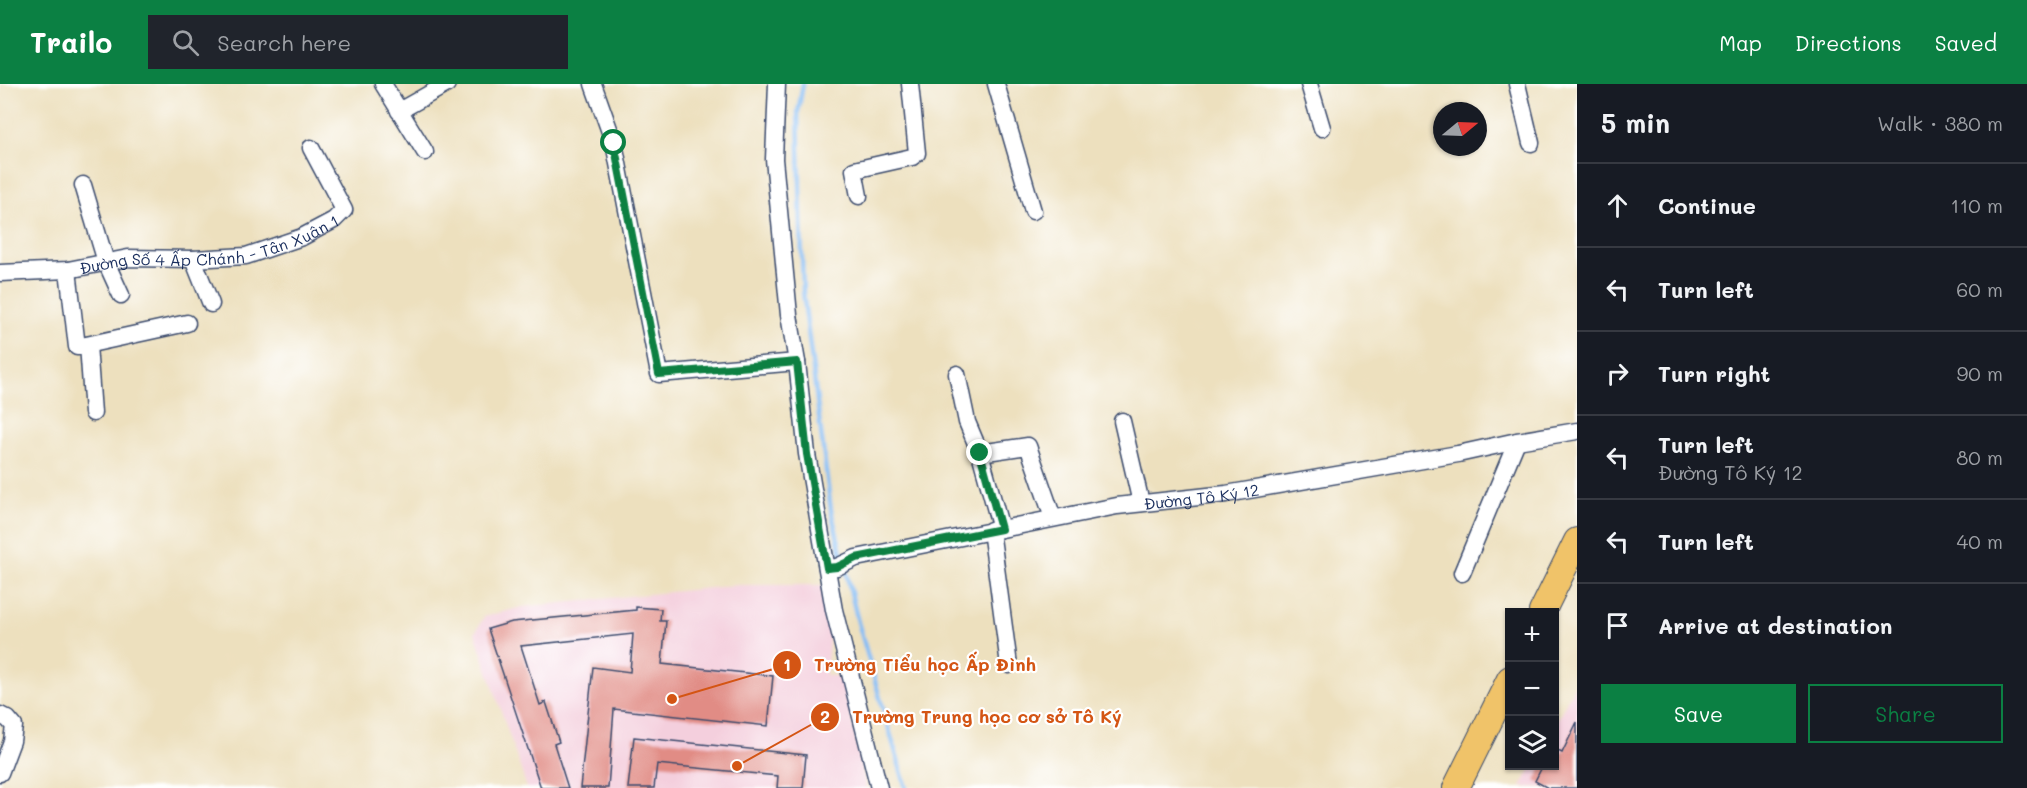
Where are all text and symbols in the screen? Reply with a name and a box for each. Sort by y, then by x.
search box [148,15,568,69]
text: Trailo [30,24,112,60]
icon: search [169,26,202,59]
text: Search here [217,28,351,57]
text: Map [1719,29,1762,56]
text: Directions [1795,29,1902,56]
text: Saved [1935,29,1997,56]
north arrow [1433,102,1487,156]
text: 5 min [1601,106,1670,140]
text: Walk · 380 m [1877,110,2003,136]
route start [600,129,626,155]
icon: ahead [1601,189,1634,222]
text: Continue [1658,191,1756,220]
text: 110 m [1950,192,2003,218]
street label: Đường Số 4 Ấp Chánh - Tân Xuân 1 [78,209,342,278]
icon: left [1601,273,1634,306]
text: Turn left [1658,275,1754,304]
text: 60 m [1956,276,2003,302]
icon: right [1601,357,1634,390]
text: Turn right [1658,359,1770,388]
text: 90 m [1957,360,2003,386]
text: Turn left [1658,430,1754,459]
route end [966,439,992,465]
icon: left [1601,441,1634,474]
text: 80 m [1956,444,2003,470]
text: Đường Tô Ký 12 [1658,459,1803,485]
street label: Đường Tô Ký 12 [1143,478,1260,514]
icon: left [1601,525,1634,558]
text: Turn left [1658,527,1754,556]
text: 40 m [1957,528,2003,554]
map controls [1505,608,1559,770]
button: + [1505,608,1559,662]
icon: arrive [1601,609,1634,642]
text: Arrive at destination [1658,611,1893,640]
callout: Trường Tiểu học Ấp Đình [772,647,1048,683]
text: Trường Tiểu học Ấp Đình [814,651,1036,676]
text: 1 [783,652,791,676]
button: − [1505,662,1559,716]
button: Save [1601,684,1796,743]
button: Share [1808,684,2003,743]
callout: Trường Trung học cơ sở Tô Ký [810,699,1134,735]
text: 2 [820,704,830,728]
text: Trường Trung học cơ sở Tô Ký [852,704,1122,728]
button: layers [1505,716,1559,770]

